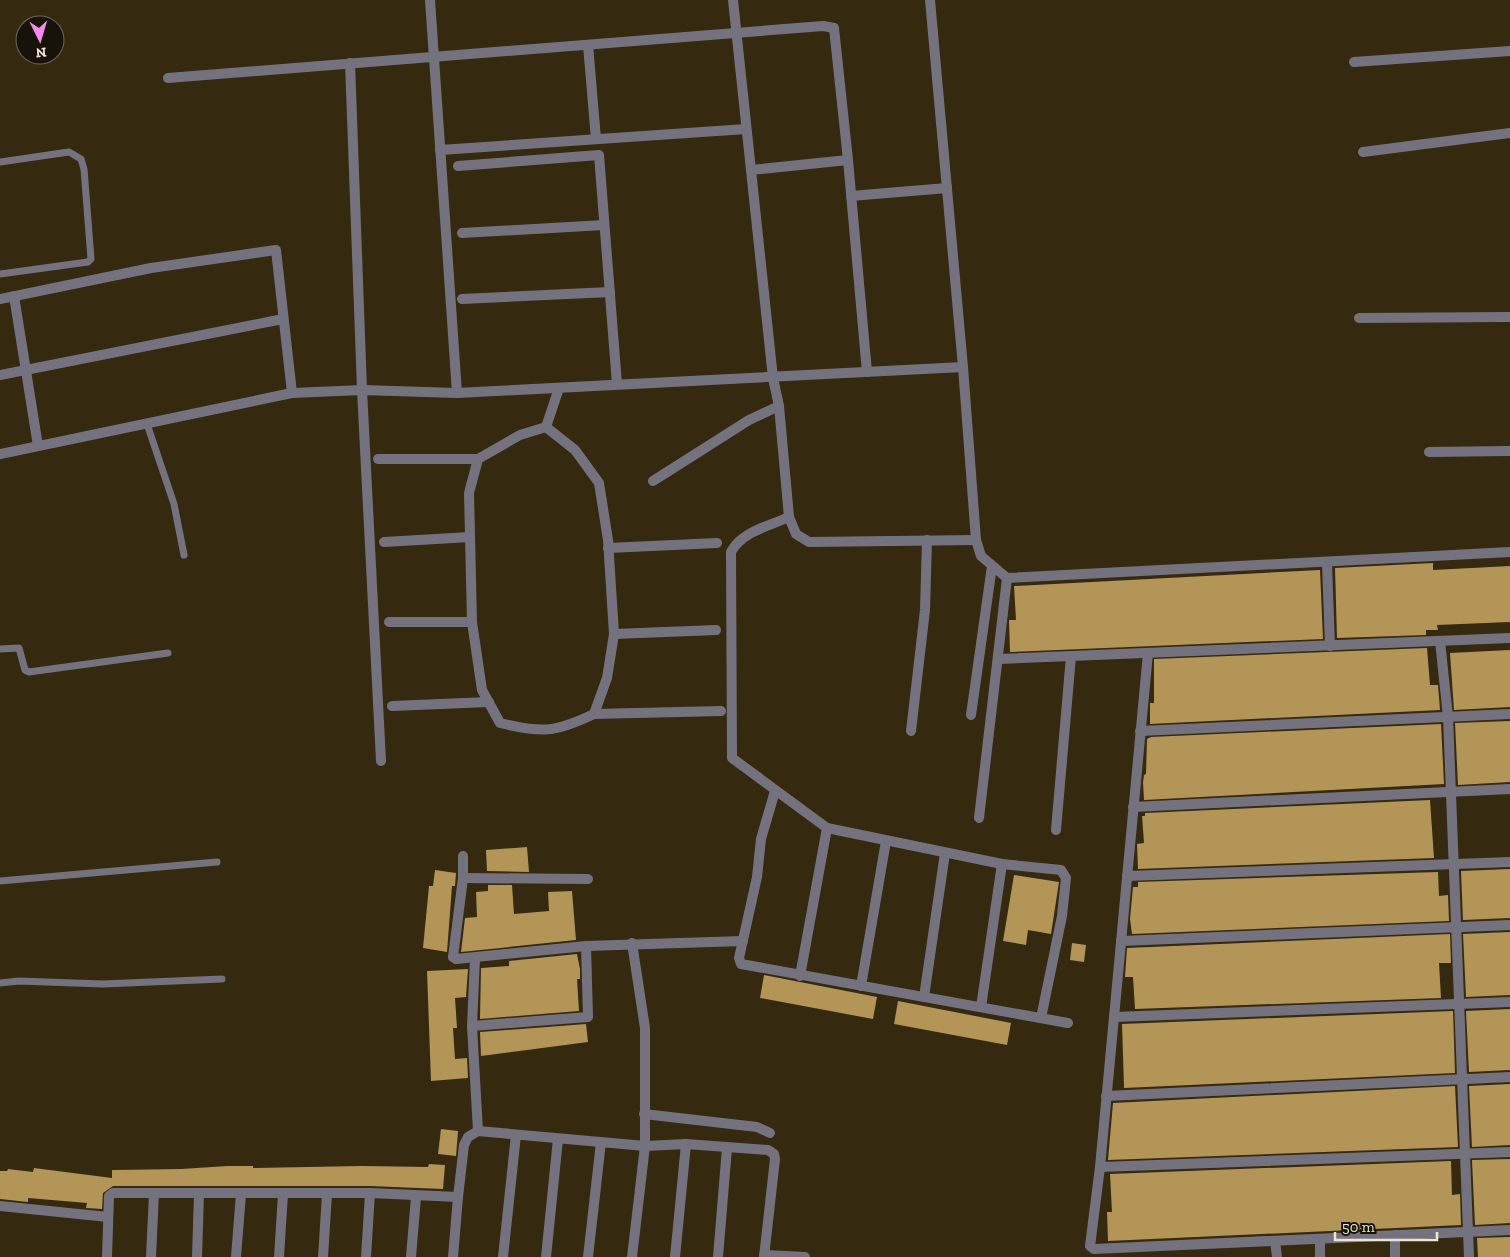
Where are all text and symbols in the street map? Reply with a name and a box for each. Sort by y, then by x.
north arrow [15,15,65,65]
text: N [35,44,47,61]
scale bar [1335,1210,1438,1242]
text: 50 m [1342,1218,1375,1236]

